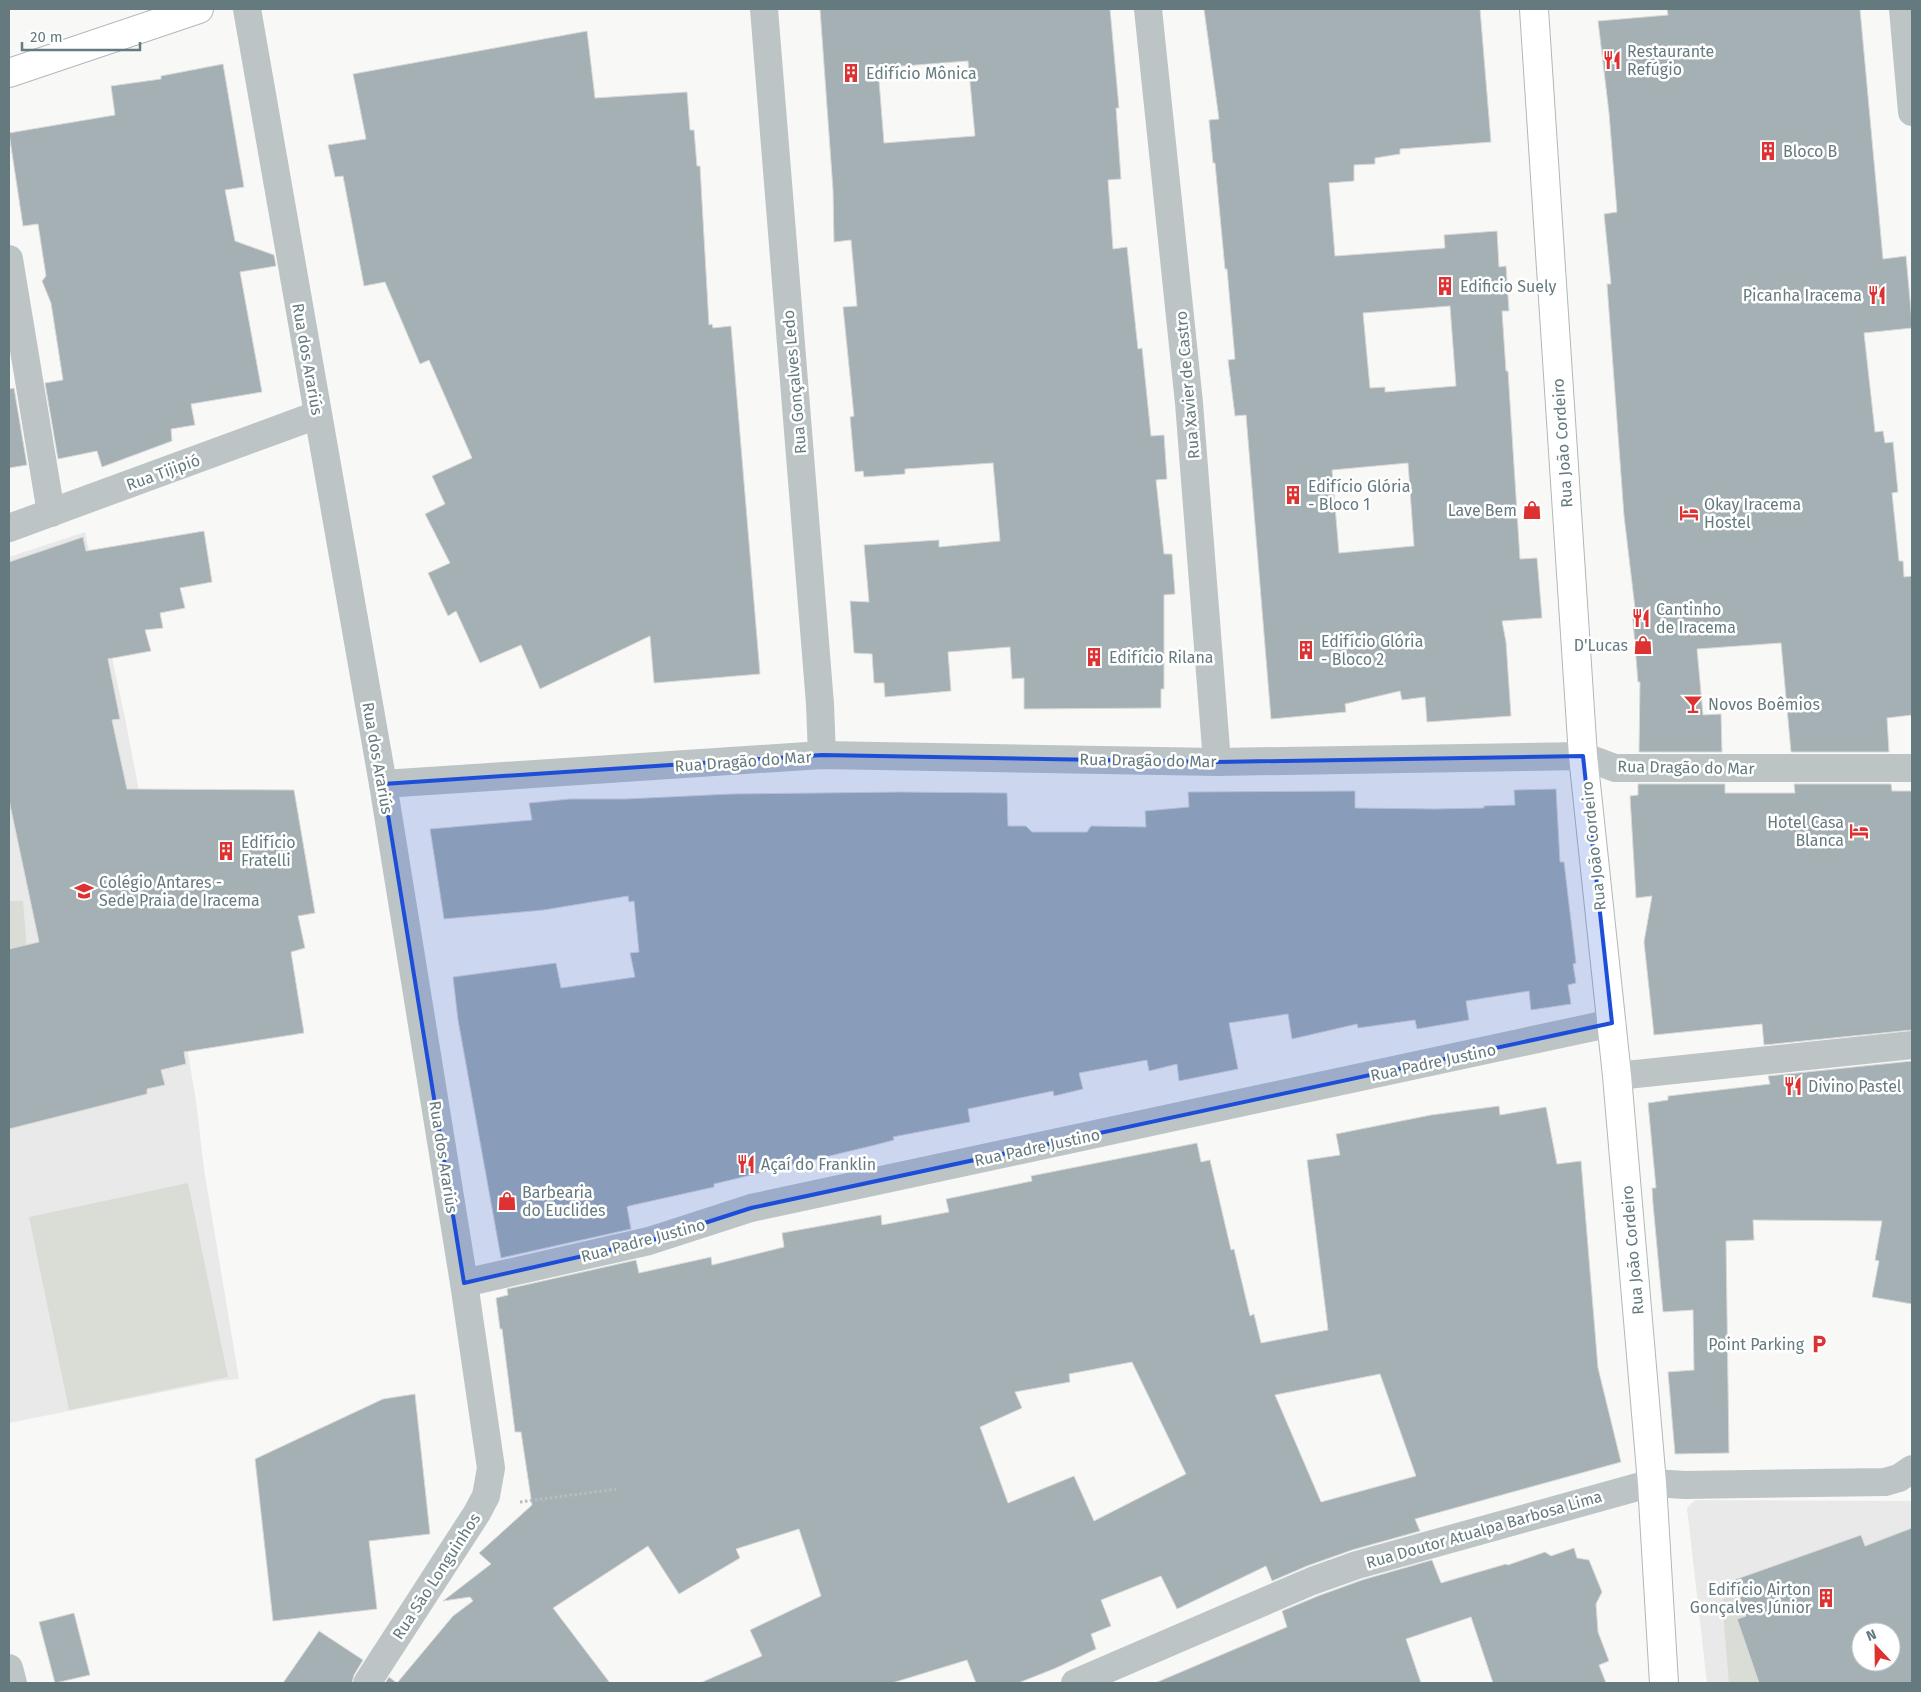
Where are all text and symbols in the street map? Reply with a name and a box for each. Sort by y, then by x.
scale bar [22,20,140,52]
text: 20 m [30,28,63,46]
place label: Restaurante Refúgio [1627,42,1714,79]
restaurant icon: Restaurante Refúgio [1601,49,1623,71]
building icon: Edifício Mônica [840,62,862,84]
place label: Edifício Mônica [866,64,977,83]
building icon: Bloco B [1757,140,1779,162]
place label: Bloco B [1783,142,1838,161]
building icon: Edificio Suely [1434,275,1456,297]
place label: Edificio Suely [1460,277,1557,296]
restaurant icon: Picanha Iracema [1866,284,1888,306]
place label: Picanha Iracema [1743,286,1862,305]
street label: Rua dos Arariús [288,302,327,417]
street label: Rua Gonçalves Ledo [779,309,811,455]
street label: Rua Xavier de Castro [1172,310,1203,460]
street label: Rua João Cordeiro [1548,378,1577,508]
street label: Rua Tijipió [124,450,203,495]
place label: Edifício Glória - Bloco 1 [1308,477,1410,514]
building icon: Edifício Glória - Bloco 1 [1282,484,1304,506]
place label: Okay Iracema Hostel [1704,495,1801,532]
shop icon: Lave Bem [1521,499,1543,521]
place label: Lave Bem [1448,501,1517,520]
hotel icon: Okay Iracema Hostel [1678,502,1700,524]
place label: Cantinho de Iracema [1656,600,1736,637]
restaurant icon: Cantinho de Iracema [1630,607,1652,629]
place label: Edifício Glória - Bloco 2 [1321,632,1423,669]
shop icon: D'Lucas [1632,634,1654,656]
place label: D'Lucas [1574,636,1628,655]
building icon: Edifício Glória - Bloco 2 [1295,639,1317,661]
building icon: Edifício Rilana [1083,646,1105,668]
place label: Edifício Rilana [1109,648,1213,667]
bar icon: Novos Boêmios [1682,693,1704,715]
place label: Novos Boêmios [1708,695,1820,714]
street label: Rua dos Arariús [358,701,397,816]
street label: Rua Dragão do Mar [674,747,813,776]
street label: Rua Dragão do Mar [1079,750,1218,771]
street label: Rua Dragão do Mar [1617,757,1756,778]
street label: Rua João Cordeiro [1577,780,1610,911]
place label: Hotel Casa Blanca [1767,813,1844,850]
hotel icon: Hotel Casa Blanca [1848,820,1870,842]
place label: Edifício Fratelli [241,833,296,870]
building icon: Edifício Fratelli [215,840,237,862]
place label: Colégio Antares - Sede Praia de Iracema [99,873,260,910]
school or university icon: Colégio Antares - Sede Praia de Iracema [73,880,95,902]
street label: Rua Padre Justino [1369,1040,1498,1085]
restaurant icon: Divino Pastel [1782,1075,1804,1097]
place label: Divino Pastel [1808,1077,1902,1096]
street label: Rua dos Arariús [425,1100,462,1215]
street label: Rua Padre Justino [973,1125,1102,1170]
restaurant icon: Açaí do Franklin [735,1153,757,1175]
place label: Açaí do Franklin [761,1155,876,1175]
place label: Barbearia do Euclides [522,1183,605,1220]
street label: Rua João Cordeiro [1617,1184,1648,1315]
shop icon: Barbearia do Euclides [496,1190,518,1212]
street label: Rua Padre Justino [579,1215,707,1266]
parking icon: Point Parking [1808,1333,1830,1355]
place label: Point Parking [1708,1335,1805,1354]
street label: Rua Doutor Atualpa Barbosa Lima [1364,1487,1604,1572]
street label: Rua São Longuinhos [388,1510,484,1643]
place label: Edifício Airton Gonçalves Júnior [1690,1580,1812,1618]
building icon: Edifício Airton Gonçalves Júnior [1815,1587,1837,1609]
north arrow [1851,1622,1901,1672]
text: N [1864,1626,1879,1645]

